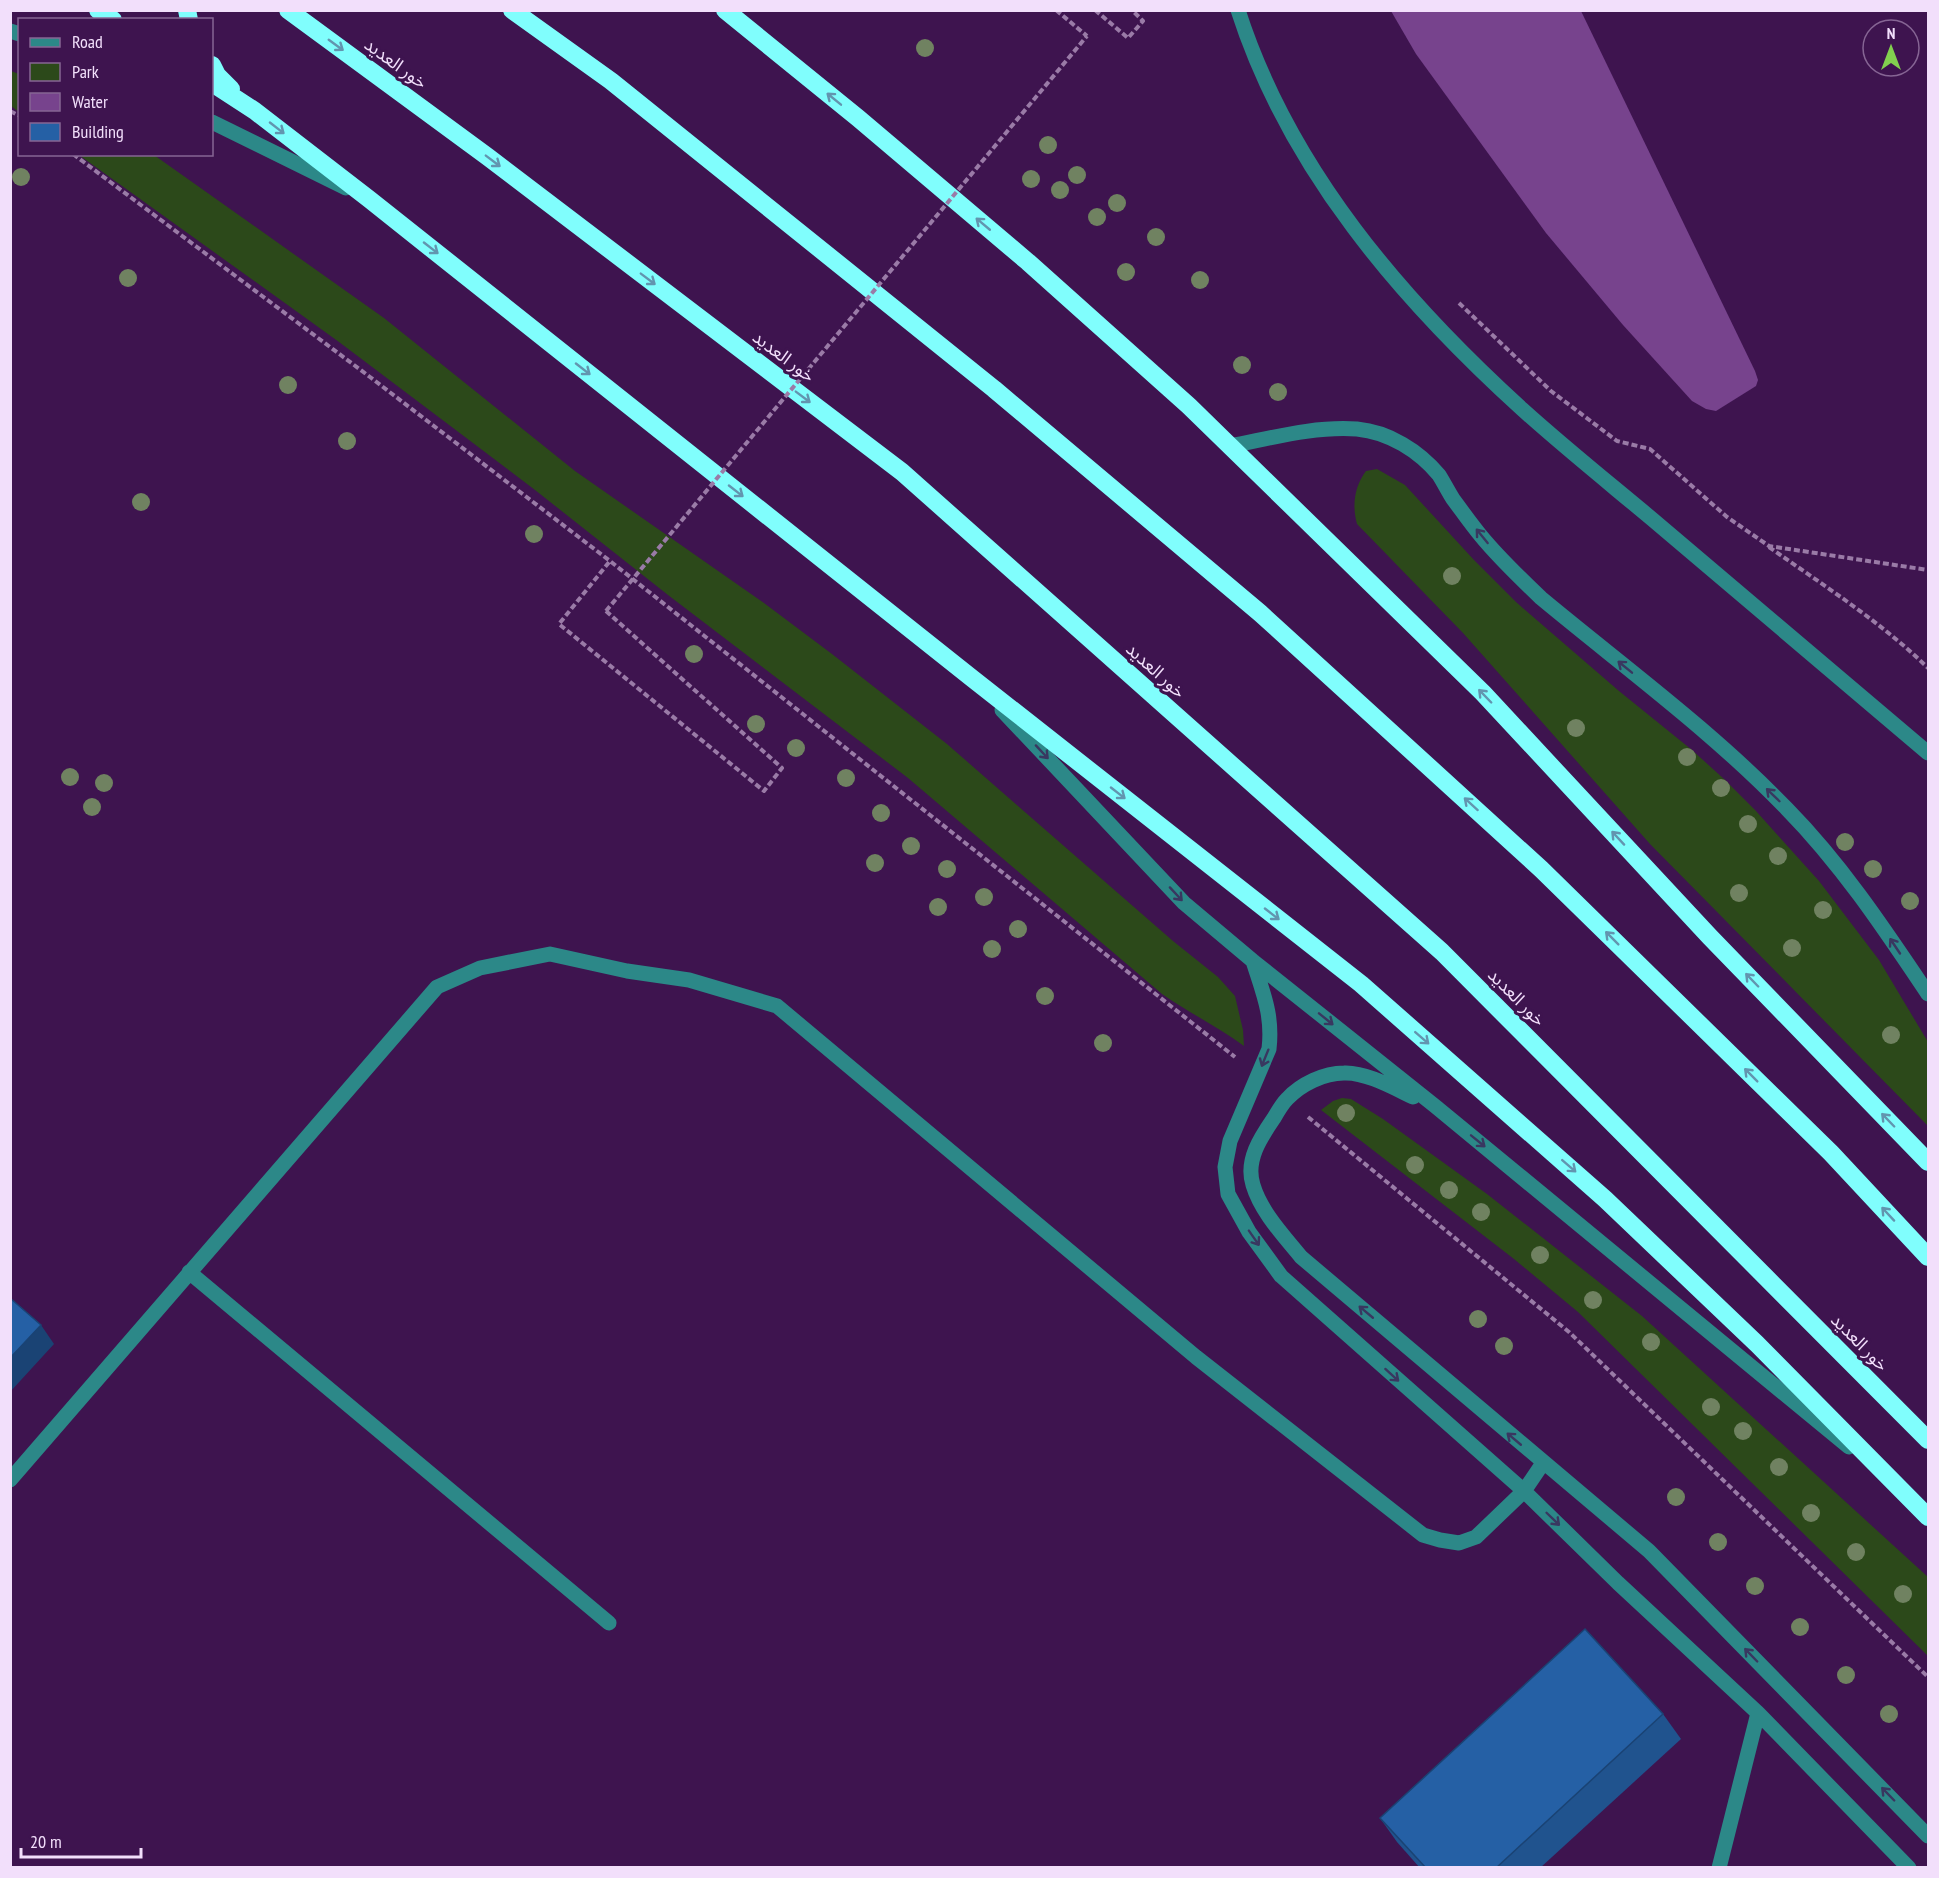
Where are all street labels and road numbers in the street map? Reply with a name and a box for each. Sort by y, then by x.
street label: خور العديد [360,32,432,94]
street label: خور العديد [748,325,820,387]
street label: خور العديد [1121,637,1191,703]
street label: خور العديد [1483,963,1551,1031]
street label: خور العديد [1826,1308,1894,1376]

